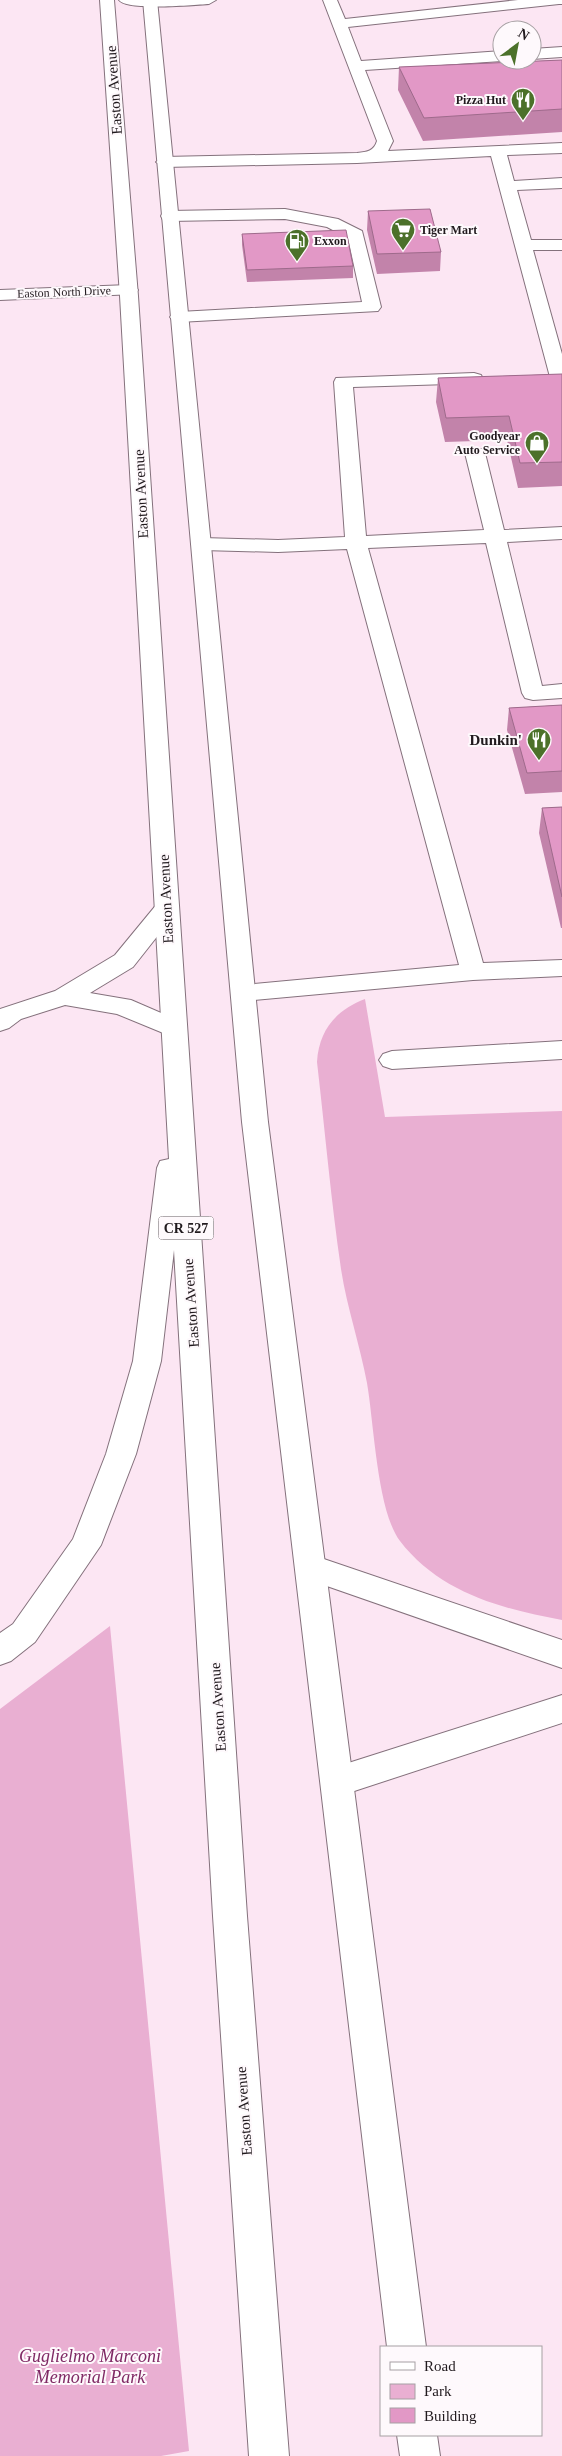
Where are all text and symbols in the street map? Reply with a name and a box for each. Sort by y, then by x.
north arrow [492,20,542,70]
text: N [515,25,532,43]
street label: Easton Avenue [103,45,125,135]
restaurant icon: Pizza Hut [510,87,536,121]
place label: Pizza Hut [456,93,506,107]
supermarket icon: Tiger Mart [390,217,416,251]
place label: Tiger Mart [420,223,477,237]
fuel station icon: Exxon [284,228,310,262]
place label: Exxon [314,234,347,248]
street label: Easton North Drive [17,283,111,301]
place label: Goodyear Auto Service [454,429,521,457]
shop icon: Goodyear Auto Service [524,430,550,464]
street label: Easton Avenue [131,449,151,539]
restaurant icon: Dunkin' [526,727,552,761]
place label: Dunkin' [469,732,522,748]
street label: Easton Avenue [156,854,176,944]
road number: CR 527 [158,1216,214,1240]
street label: Easton Avenue [180,1258,202,1348]
street label: Easton Avenue [207,1662,229,1752]
street label: Easton Avenue [233,2066,255,2156]
park label: Guglielmo Marconi Memorial Park [19,2346,161,2387]
legend [380,2346,542,2436]
text: Road [424,2358,456,2374]
text: Park [424,2383,452,2399]
text: Building [424,2408,477,2424]

